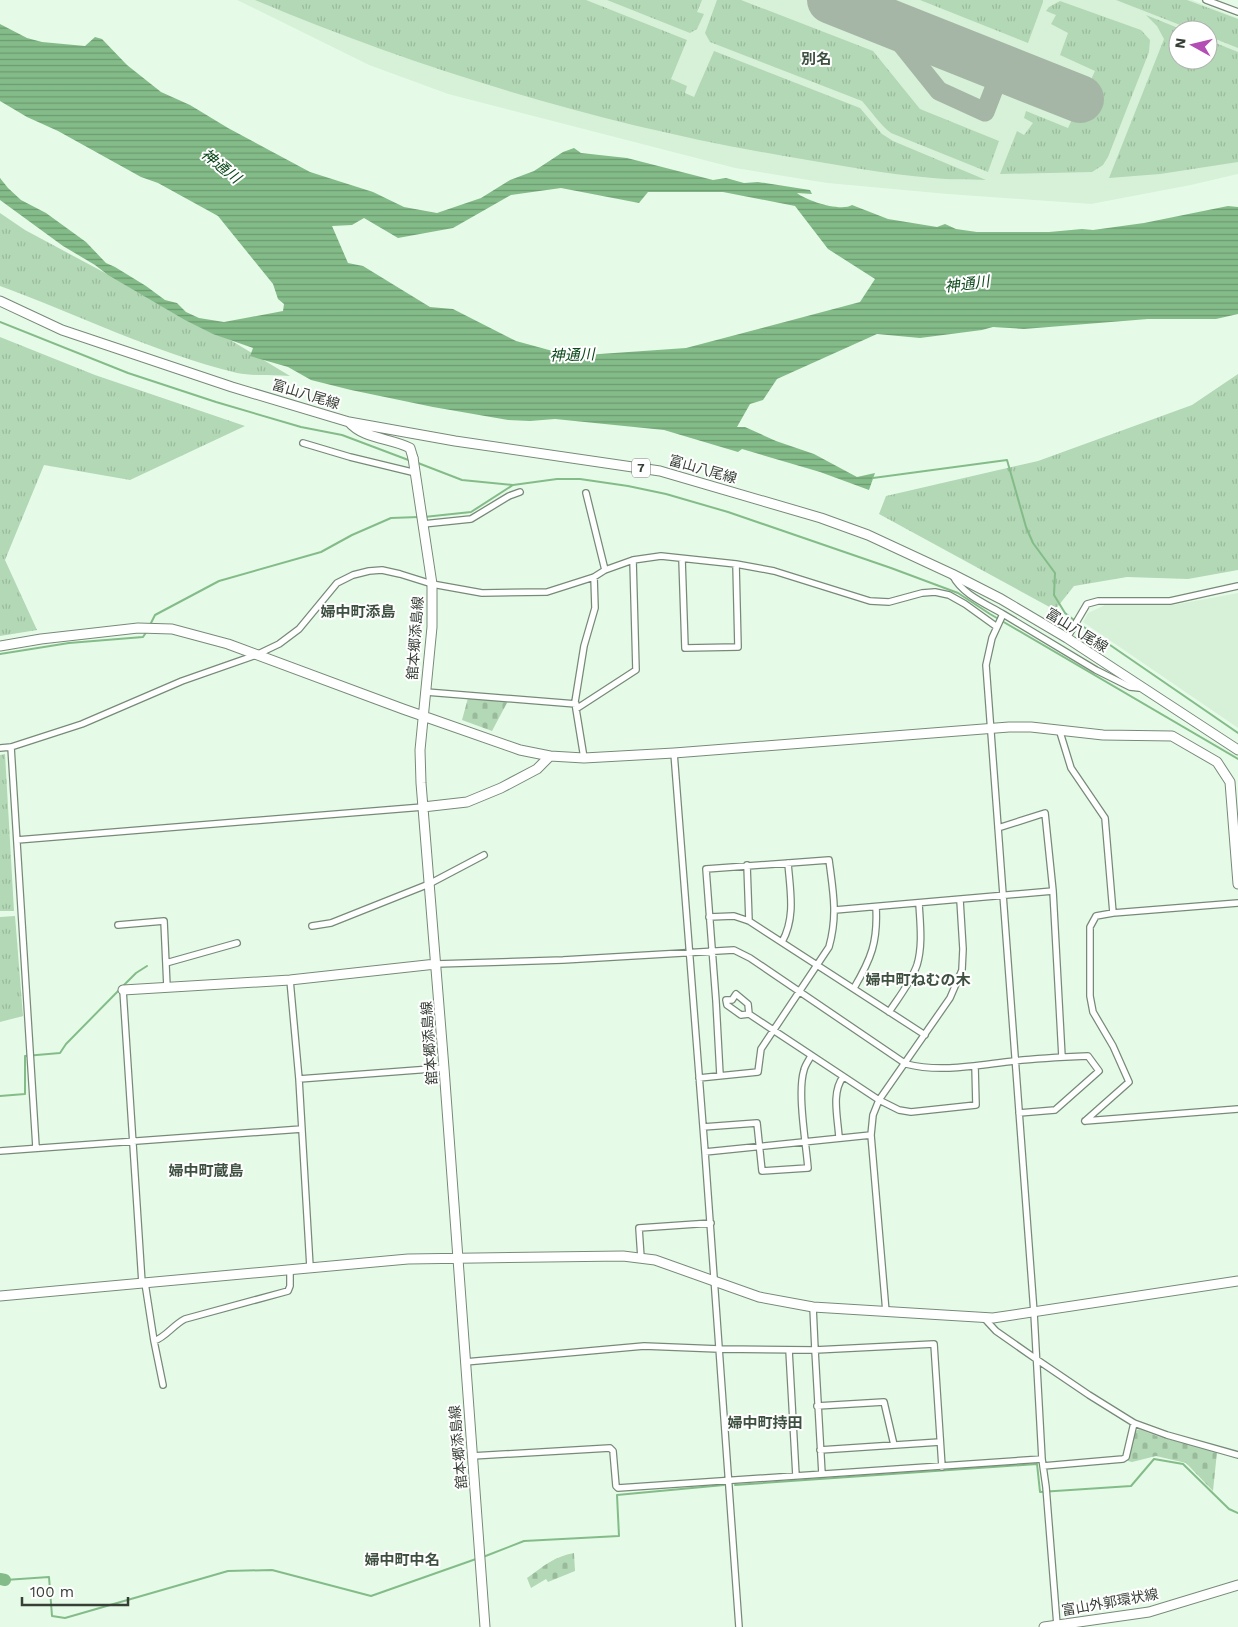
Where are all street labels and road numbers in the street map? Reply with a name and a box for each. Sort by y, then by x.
street label: 富山八尾線 [270,376,342,412]
street label: 富山八尾線 [667,452,739,486]
road number: 7 [632,458,650,478]
street label: 舘本郷添島線 [404,596,426,680]
street label: 富山八尾線 [1043,605,1111,655]
street label: 舘本郷添島線 [418,1001,440,1085]
street label: 舘本郷添島線 [446,1404,470,1490]
street label: 富山外郭環状線 [1060,1586,1160,1618]

